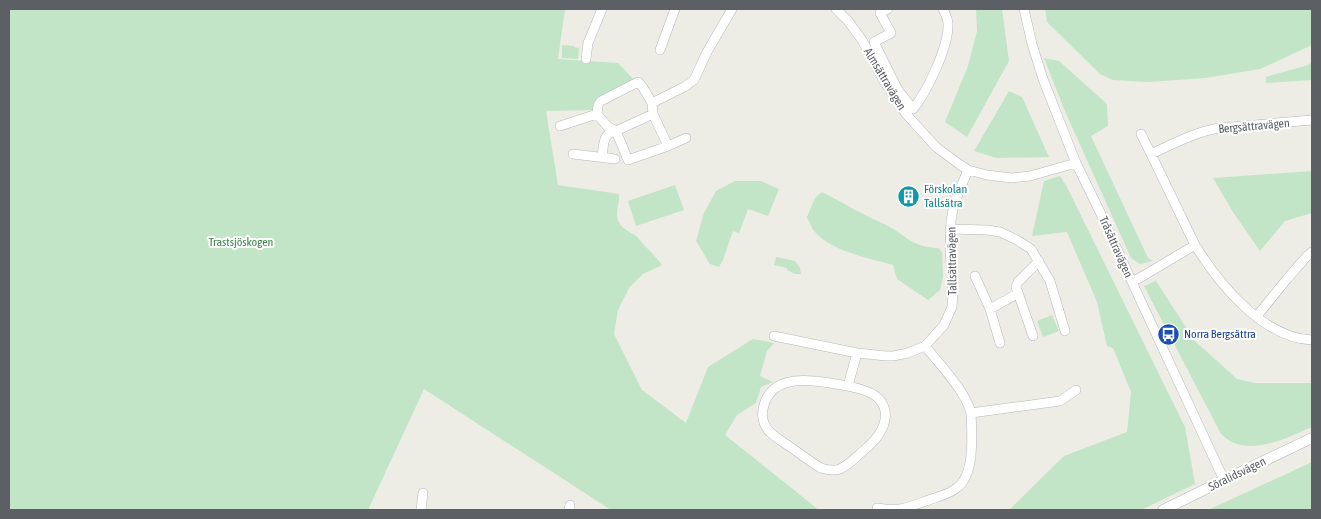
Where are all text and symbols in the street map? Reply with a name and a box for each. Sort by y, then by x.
street label: Almsättravägen [861,45,909,113]
street label: Bergsättravägen [1218,116,1290,136]
place label: Förskolan Tallsätra [924,182,967,210]
building icon: Förskolan Tallsätra [896,184,920,208]
street label: Tråsättravägen [1096,214,1136,280]
street label: Tallsättravägen [944,227,960,295]
park label: Trastsjöskogen [209,235,273,249]
bus stop icon: Norra Bergsättra [1156,322,1180,346]
place label: Norra Bergsättra [1184,327,1256,341]
street label: Söralidsvägen [1206,454,1268,494]

